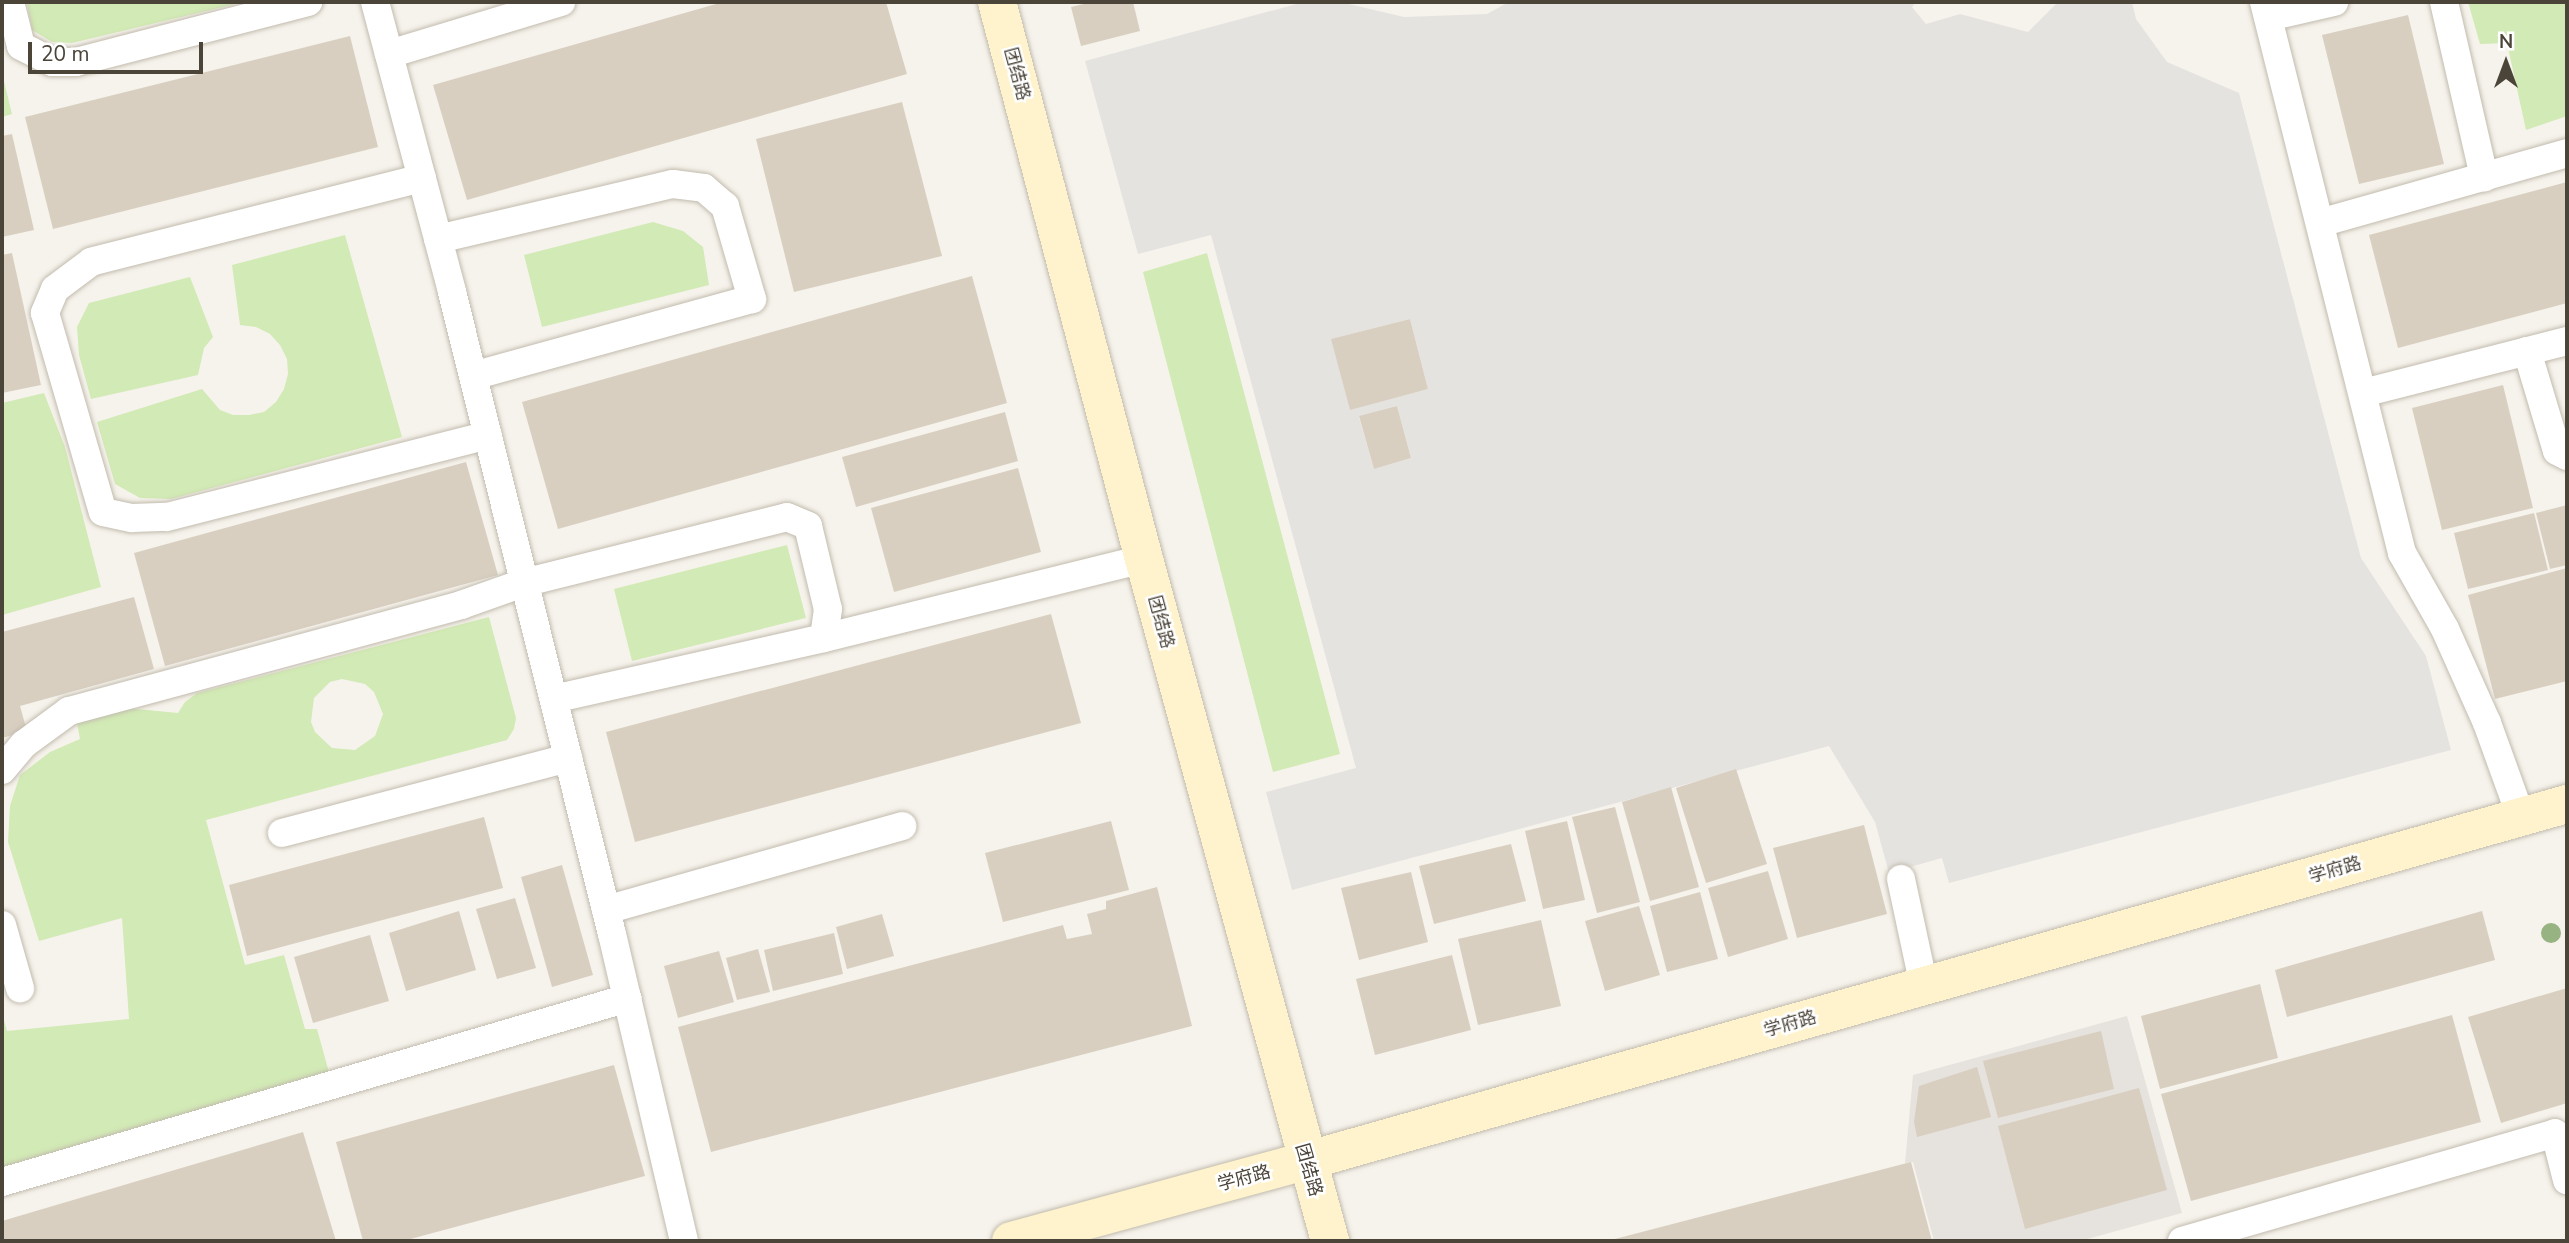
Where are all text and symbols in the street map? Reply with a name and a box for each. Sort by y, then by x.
scale bar [32,28,206,72]
north arrow [2471,28,2541,98]
text: N [2499,29,2513,55]
text: 20 m [41,40,90,68]
street label: 团结路 [1000,45,1034,103]
street label: 团结路 [1144,593,1178,651]
street label: 学府路 [2306,852,2364,888]
street label: 学府路 [1761,1006,1819,1042]
street label: 团结路 [1291,1141,1327,1199]
street label: 学府路 [1215,1161,1273,1195]

